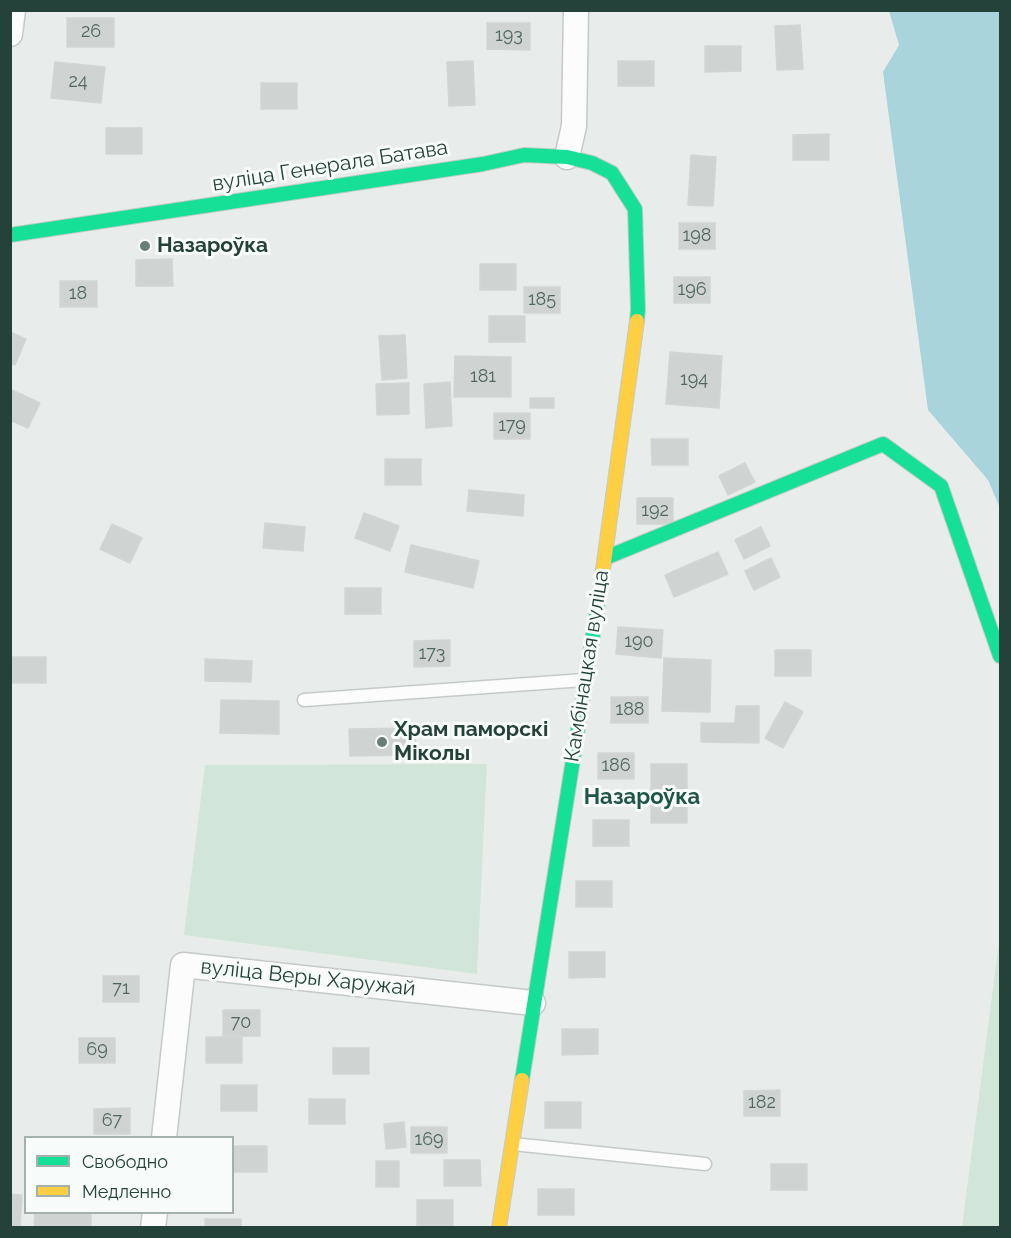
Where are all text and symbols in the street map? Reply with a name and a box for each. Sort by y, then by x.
house number: 26 [81,21,101,43]
house number: 193 [495,25,523,47]
house number: 24 [68,71,88,93]
street label: вуліца Генерала Батава [210,135,450,197]
house number: 198 [683,225,711,247]
place label: Назароўка [157,233,268,259]
marker: Назароўка [138,239,152,253]
house number: 196 [677,279,707,301]
house number: 18 [69,283,87,305]
house number: 185 [528,289,556,311]
house number: 181 [470,366,496,388]
house number: 194 [680,369,708,391]
house number: 179 [498,415,526,437]
house number: 192 [641,500,669,522]
street label: Камбінацкая вуліца [559,568,615,764]
house number: 190 [624,631,654,653]
house number: 173 [419,643,445,665]
house number: 188 [615,699,645,721]
place label: Храм паморскі Міколы [394,717,548,767]
marker: Храм паморскі Міколы [375,735,389,749]
house number: 186 [601,755,631,777]
district label: Назароўка [584,784,700,810]
street label: вуліца Веры Харужай [199,954,417,1002]
house number: 71 [112,978,130,1000]
house number: 70 [231,1012,251,1034]
house number: 69 [86,1039,108,1061]
house number: 182 [748,1092,776,1114]
house number: 67 [102,1110,122,1132]
house number: 169 [414,1129,444,1151]
legend [24,1136,234,1214]
text: Свободно [82,1151,168,1172]
text: Медленно [82,1181,171,1202]

